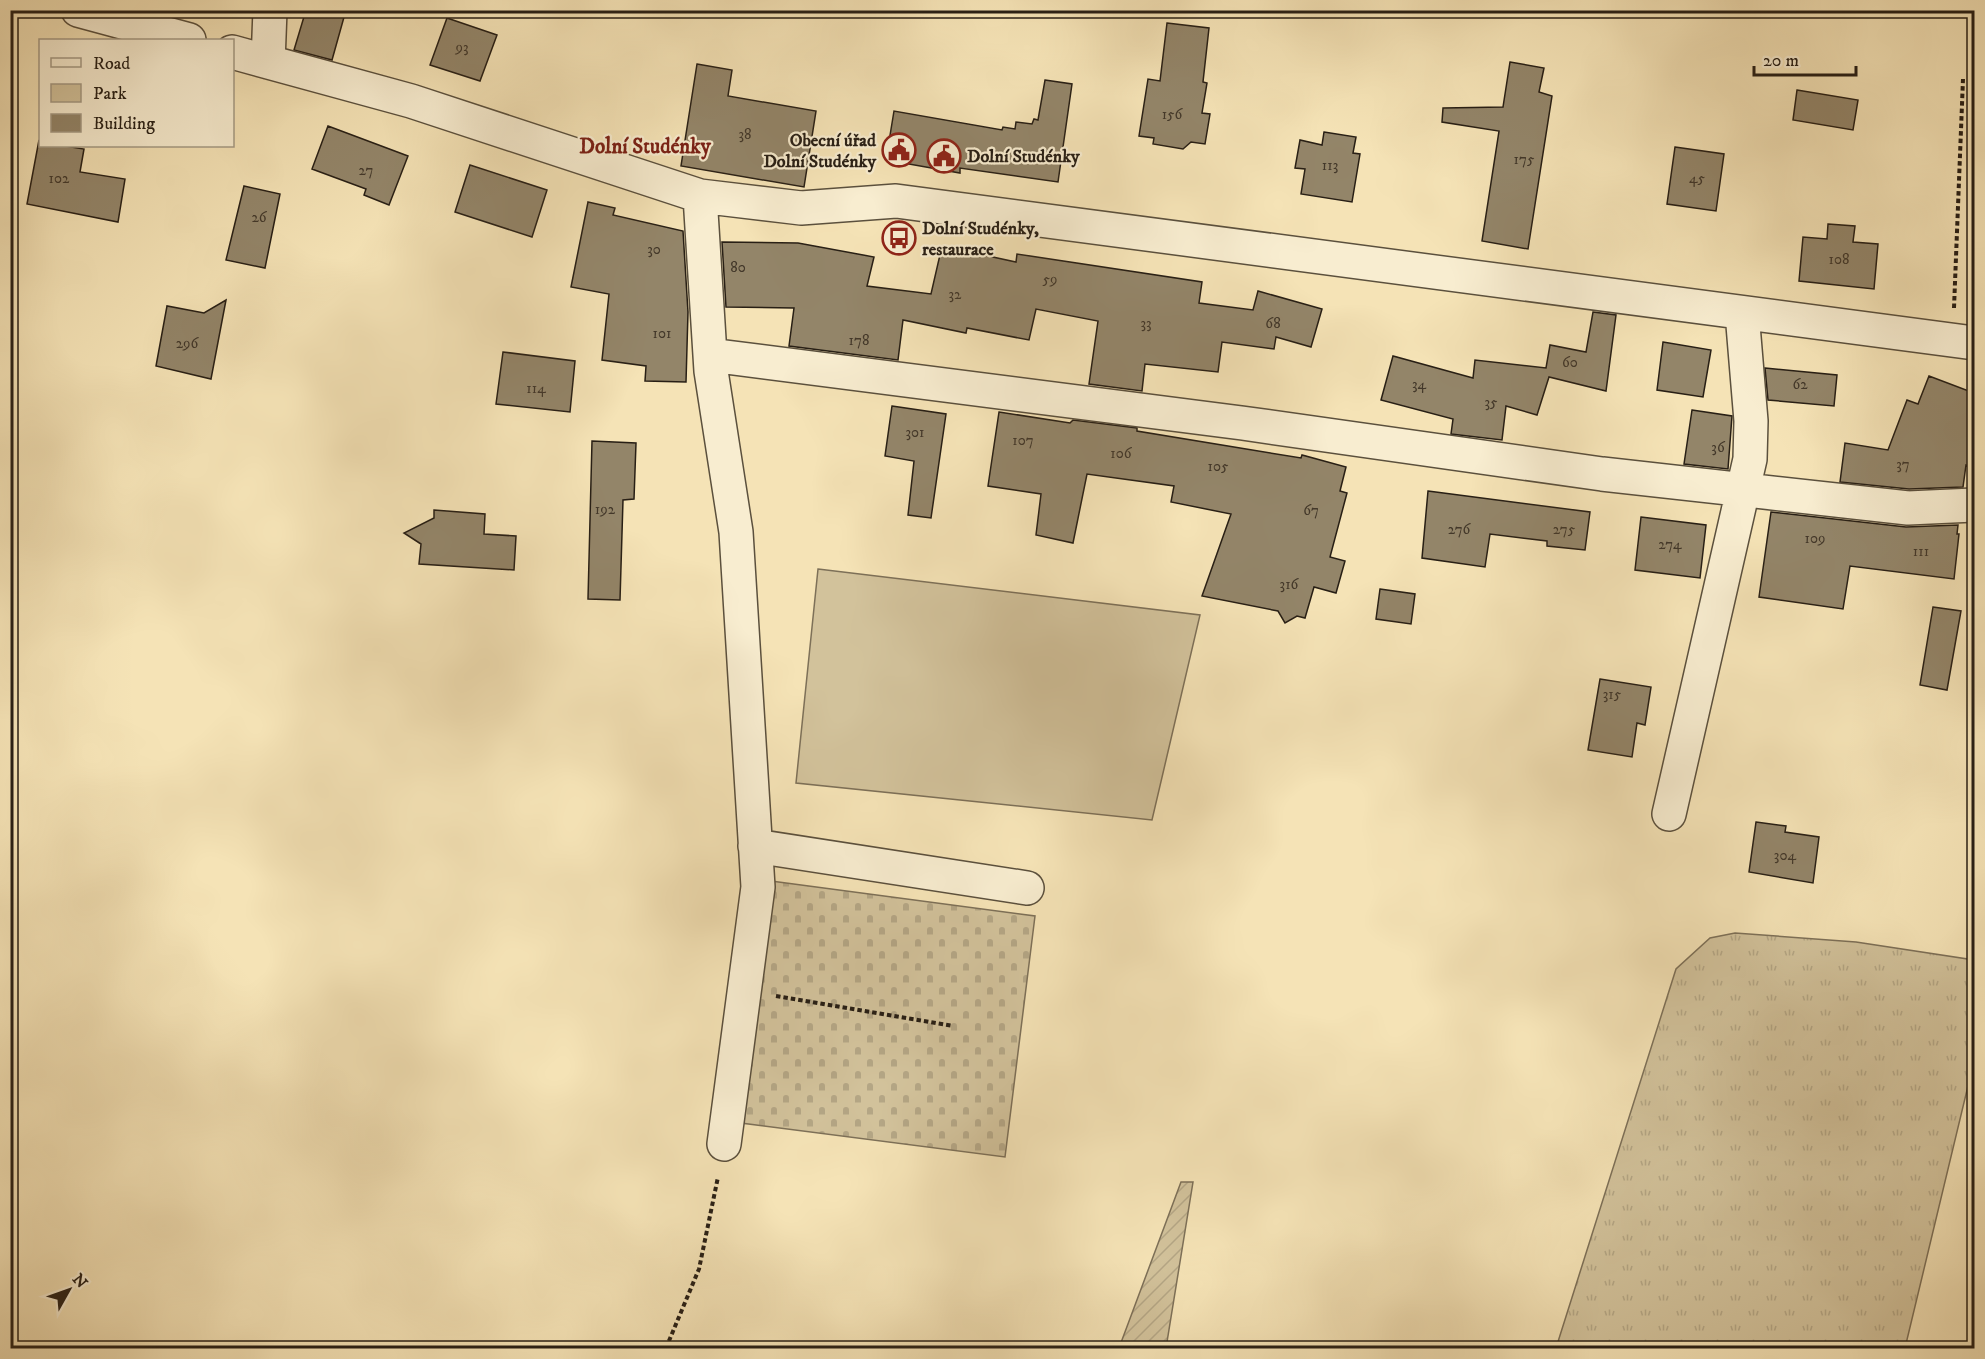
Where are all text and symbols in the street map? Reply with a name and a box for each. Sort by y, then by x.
house number: 93 [454,38,469,57]
legend [39,39,234,147]
scale bar [1754,39,1856,77]
text: 20 m [1763,50,1799,72]
text: Road [93,53,130,75]
text: Park [93,83,127,105]
house number: 156 [1162,105,1184,124]
text: Building [93,113,155,135]
house number: 38 [738,125,752,144]
place label: Obecní úřad Dolní Studénky [763,130,877,173]
public building icon: Obecní úřad Dolní Studénky [881,132,917,168]
district label: Dolní Studénky [579,134,712,160]
public building icon: Dolní Studénky [926,138,962,174]
place label: Dolní Studénky [967,146,1080,168]
house number: 175 [1514,150,1535,169]
house number: 113 [1322,156,1338,175]
house number: 27 [359,161,374,180]
house number: 102 [49,169,70,188]
house number: 45 [1689,169,1706,188]
house number: 26 [251,208,268,227]
place label: Dolní Studénky, restaurace [922,218,1039,261]
bus stop icon: Dolní Studénky, restaurace [881,220,917,256]
house number: 30 [647,240,661,259]
house number: 108 [1828,250,1850,269]
house number: 80 [730,258,746,277]
house number: 59 [1043,270,1057,289]
house number: 32 [949,285,962,304]
house number: 33 [1140,314,1152,333]
house number: 68 [1265,314,1281,333]
house number: 101 [653,324,671,343]
house number: 178 [849,331,869,350]
house number: 296 [176,334,200,353]
house number: 60 [1562,353,1578,372]
house number: 34 [1412,375,1426,394]
house number: 62 [1792,375,1808,394]
house number: 114 [526,379,546,398]
house number: 35 [1484,393,1498,412]
house number: 301 [905,423,925,442]
house number: 107 [1012,431,1034,450]
house number: 36 [1711,438,1726,457]
house number: 106 [1110,444,1133,463]
house number: 37 [1896,455,1910,474]
house number: 105 [1208,457,1229,476]
house number: 192 [595,500,616,519]
house number: 67 [1303,501,1319,520]
house number: 276 [1448,520,1472,539]
house number: 275 [1553,520,1576,539]
house number: 109 [1804,529,1826,548]
house number: 274 [1658,535,1682,554]
house number: 111 [1913,542,1929,561]
house number: 316 [1280,575,1300,594]
house number: 315 [1603,685,1622,704]
house number: 304 [1774,846,1796,865]
north arrow [39,1260,99,1320]
text: N [68,1270,92,1292]

